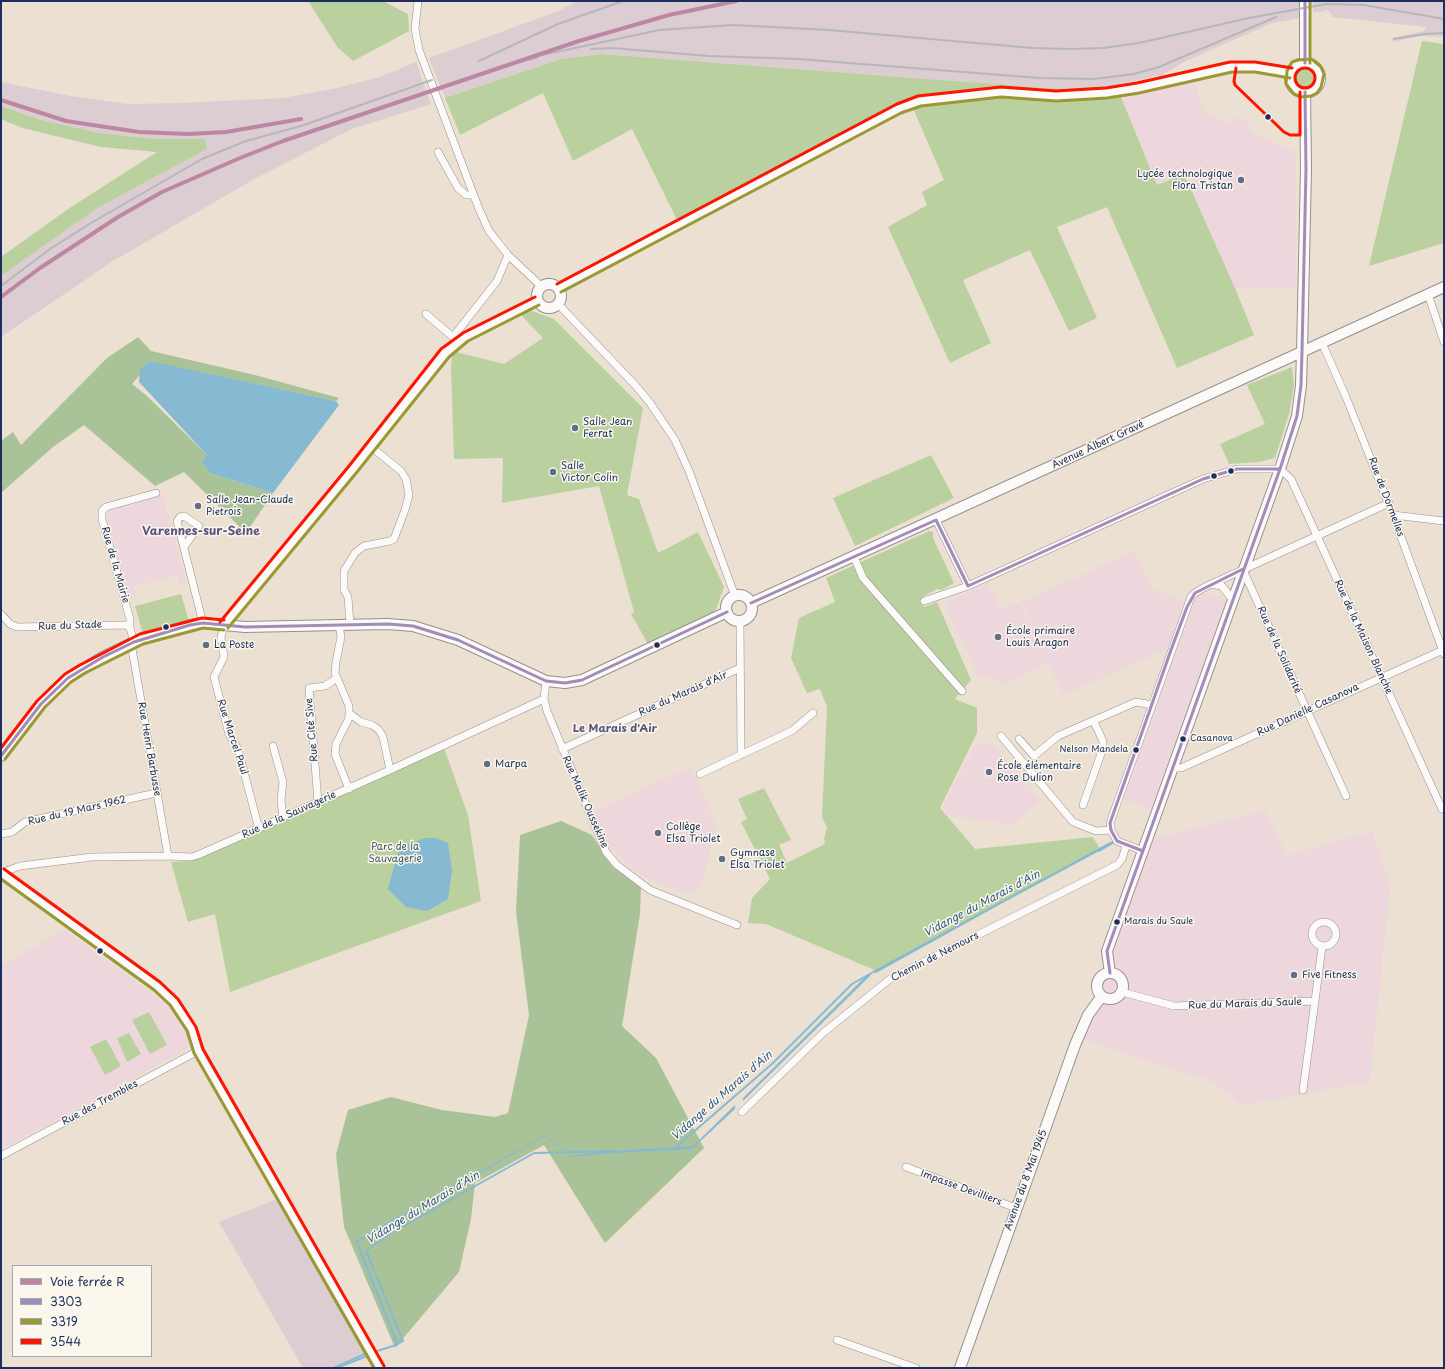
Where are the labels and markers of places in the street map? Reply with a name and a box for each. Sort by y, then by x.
unlabelled marker [1263,112,1273,122]
place label: Lycée technologique Flora Tristan [1137,168,1233,192]
marker: Lycée technologique Flora Tristan [1236,175,1246,185]
place label: Salle Jean Ferrat [583,416,632,440]
marker: Salle Jean Ferrat [570,423,580,433]
place label: Salle Victor Colin [561,460,618,484]
unlabelled marker [1226,466,1236,476]
marker: Salle Victor Colin [548,467,558,477]
unlabelled marker [1209,471,1219,481]
place label: Salle Jean-Claude Pietrois [206,494,294,518]
marker: Salle Jean-Claude Pietrois [193,501,203,511]
unlabelled marker [161,622,171,632]
place label: École primaire Louis Aragon [1006,625,1075,648]
marker: École primaire Louis Aragon [993,632,1003,642]
place label: La Poste [214,639,254,651]
marker: La Poste [201,640,211,650]
unlabelled marker [652,640,662,650]
marker: Casanova [1178,734,1188,744]
place label: Casanova [1190,734,1233,744]
place label: Nelson Mandela [1059,745,1128,755]
marker: Nelson Mandela [1131,745,1141,755]
place label: Marpa [495,758,527,770]
marker: Marpa [482,759,492,769]
place label: École élémentaire Rose Dulion [997,760,1081,784]
marker: École élémentaire Rose Dulion [984,767,994,777]
place label: Collège Elsa Triolet [666,821,721,844]
marker: Collège Elsa Triolet [653,828,663,838]
place label: Gymnase Elsa Triolet [730,847,785,870]
marker: Gymnase Elsa Triolet [717,854,727,864]
marker: Marais du Saule [1112,917,1122,927]
place label: Marais du Saule [1124,917,1193,927]
unlabelled marker [95,946,105,956]
place label: Five Fitness [1302,969,1357,981]
marker: Five Fitness [1289,970,1299,980]

